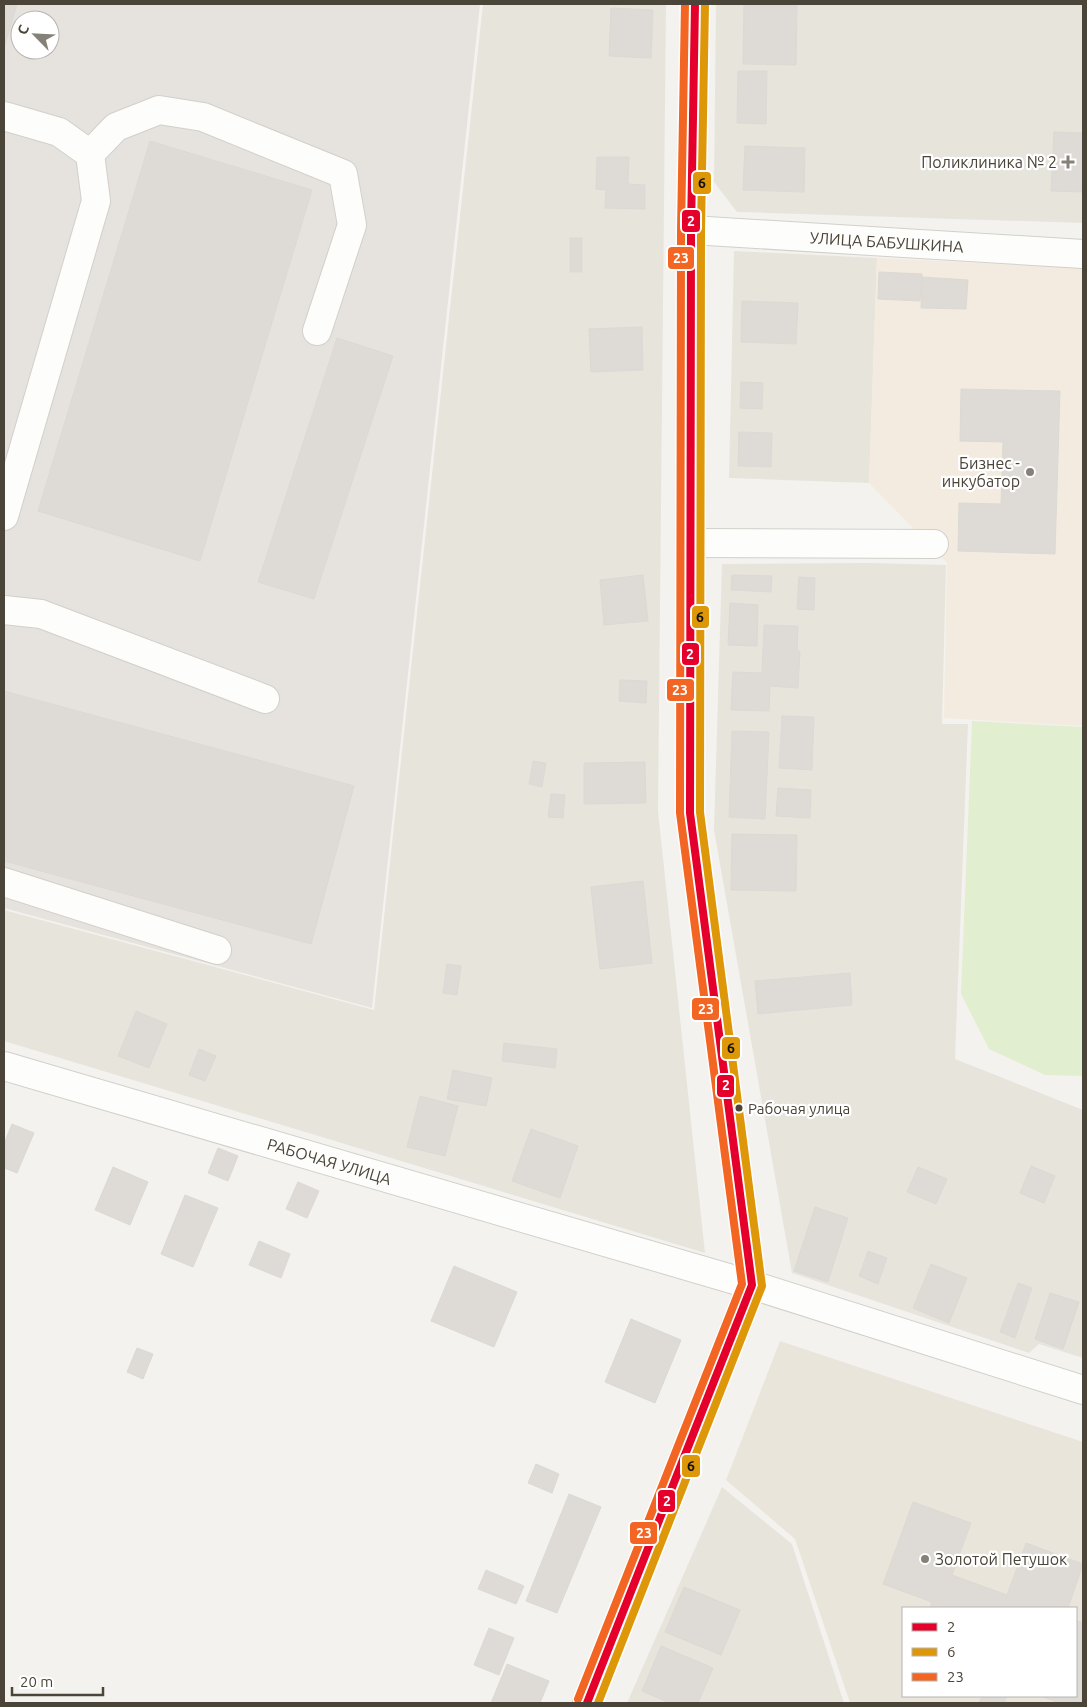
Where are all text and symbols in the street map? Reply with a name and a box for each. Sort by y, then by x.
north arrow [10,10,60,60]
text: С [14,22,32,37]
place label: Поликлиника № 2 [921,153,1057,171]
marker: Поликлиника № 2 [1061,155,1075,169]
line badge: 6 [692,171,712,195]
text: 6 [698,175,706,191]
line badge: 2 [681,209,701,233]
text: 2 [687,213,695,229]
street label: УЛИЦА БАБУШКИНА [809,228,965,256]
line badge: 23 [667,246,695,270]
text: 23 [673,250,689,266]
place label: Бизнес - инкубатор [942,454,1020,490]
marker: Бизнес - инкубатор [1024,466,1036,478]
line badge: 6 [691,605,710,629]
text: 6 [696,609,704,625]
line badge: 2 [681,642,700,666]
text: 2 [686,646,694,662]
line badge: 23 [666,678,695,702]
text: 23 [672,682,688,698]
line badge: 23 [691,997,720,1021]
text: 23 [698,1001,714,1017]
line badge: 6 [721,1036,741,1060]
text: 6 [727,1040,735,1056]
line badge: 2 [716,1074,735,1098]
text: 2 [722,1077,730,1093]
place label: Рабочая улица [748,1100,850,1117]
marker: Рабочая улица [734,1103,744,1113]
street label: РАБОЧАЯ УЛИЦА [265,1135,394,1188]
line badge: 6 [681,1454,701,1478]
text: 6 [687,1458,695,1474]
line badge: 2 [657,1489,676,1513]
text: 2 [663,1493,671,1509]
line badge: 23 [629,1521,658,1545]
text: 23 [636,1525,652,1541]
place label: Золотой Петушок [935,1550,1067,1568]
marker: Золотой Петушок [919,1553,931,1565]
legend [902,1607,1077,1697]
text: 2 [947,1618,955,1635]
text: 6 [947,1643,955,1660]
scale bar [12,1664,104,1696]
text: 23 [947,1668,964,1685]
text: 20 m [20,1673,53,1690]

